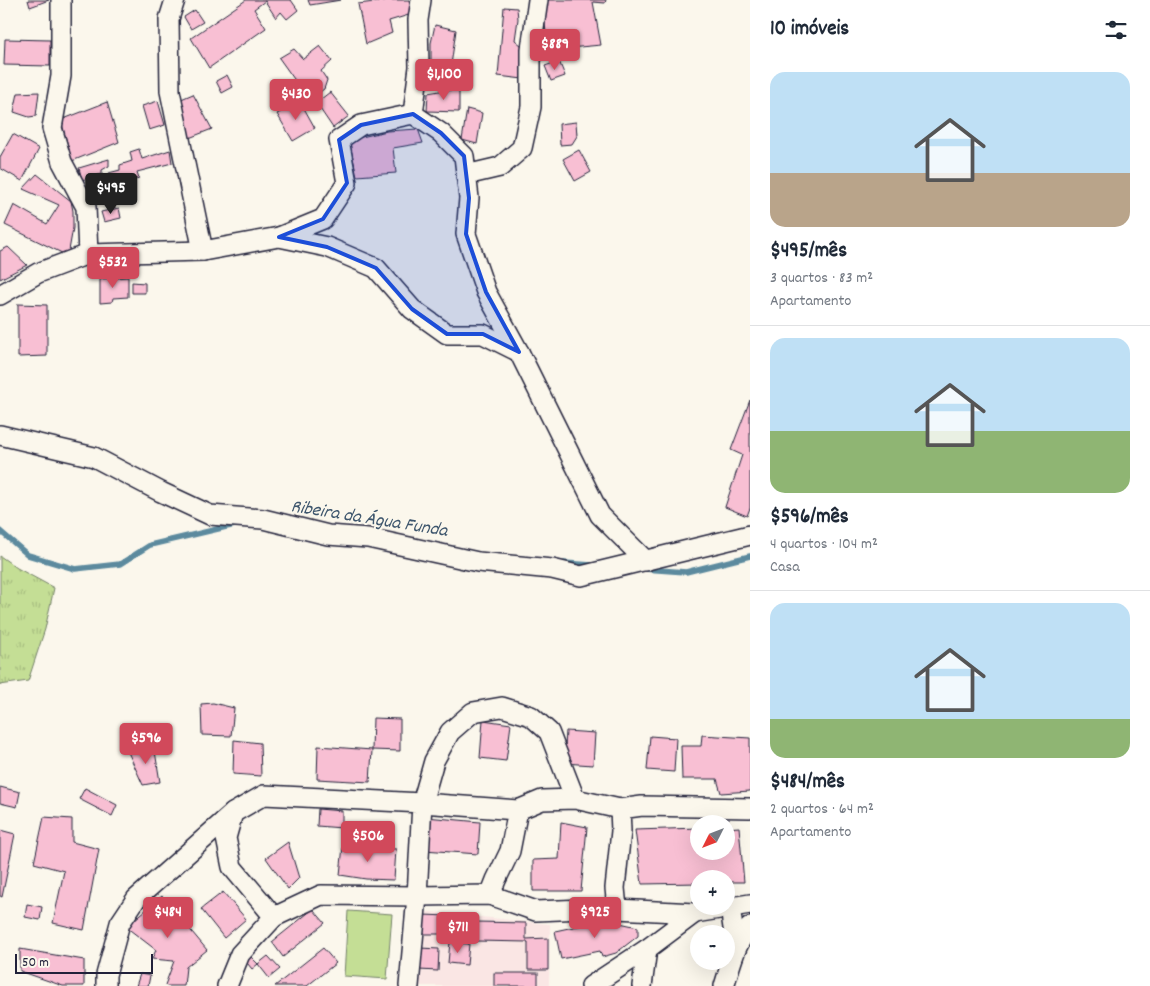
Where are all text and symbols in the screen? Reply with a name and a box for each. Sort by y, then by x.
text: 10 imóveis [770,15,849,45]
icon: filters [1102,16,1130,44]
pin: $889 [525,28,585,71]
text: $889 [541,33,569,56]
pin: $1,100 [403,58,485,101]
text: $1,100 [426,63,462,86]
pin: $430 [266,78,326,121]
text: $430 [281,83,311,106]
icon: home [905,105,995,195]
pin: $495 [81,172,141,215]
text: $495 [96,177,126,200]
text: $495/mês [770,237,847,267]
pin: $532 [83,246,143,289]
text: $532 [98,251,128,274]
text: 3 quartos · 83 m² [770,267,873,290]
text: Apartamento [770,290,851,313]
icon: home [905,370,995,460]
water label: Ribeira da Água Funda [289,494,450,546]
text: $596/mês [770,503,849,533]
text: 4 quartos · 104 m² [770,533,878,556]
text: Casa [770,556,800,579]
icon: home [905,635,995,725]
pin: $596 [116,722,176,765]
text: $596 [131,727,161,750]
text: $484/mês [770,768,845,798]
text: 2 quartos · 64 m² [770,798,874,821]
north arrow [690,815,735,860]
map controls [690,815,735,970]
pin: $506 [338,820,398,863]
text: Apartamento [770,821,851,844]
text: $506 [352,825,384,848]
button: + [690,870,735,915]
pin: $484 [138,896,198,939]
pin: $925 [565,896,625,939]
text: $484 [154,901,182,924]
text: $925 [580,901,610,924]
pin: $711 [428,912,488,954]
text: $711 [447,916,469,939]
button: − [690,925,735,970]
scale bar [15,951,152,974]
text: 50 m [22,953,49,973]

